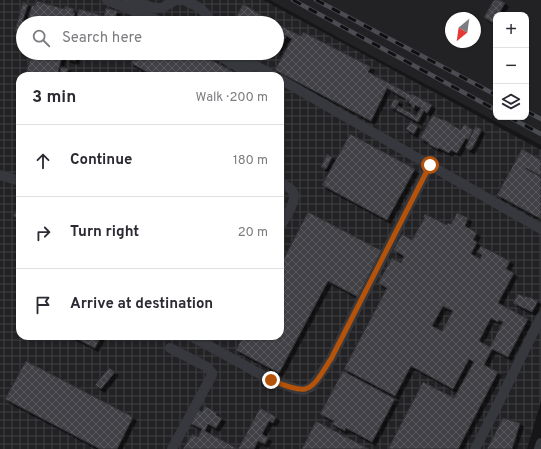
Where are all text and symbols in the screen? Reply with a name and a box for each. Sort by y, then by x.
north arrow [445,12,481,48]
map controls [493,12,529,120]
button: + [493,12,529,48]
search box [16,16,284,60]
icon: search [30,27,52,49]
text: Search here [62,29,142,48]
button: − [493,48,529,84]
button: layers [493,84,529,120]
text: 3 min [32,87,76,109]
text: Walk · 200 m [196,90,268,106]
icon: ahead [32,150,54,172]
text: Continue [70,151,132,170]
text: 180 m [233,153,268,169]
route start [421,156,439,174]
icon: right [32,222,54,244]
text: Turn right [70,223,139,242]
text: 20 m [238,225,268,241]
icon: arrive [32,294,54,316]
text: Arrive at destination [70,295,213,314]
route end [262,371,280,389]

